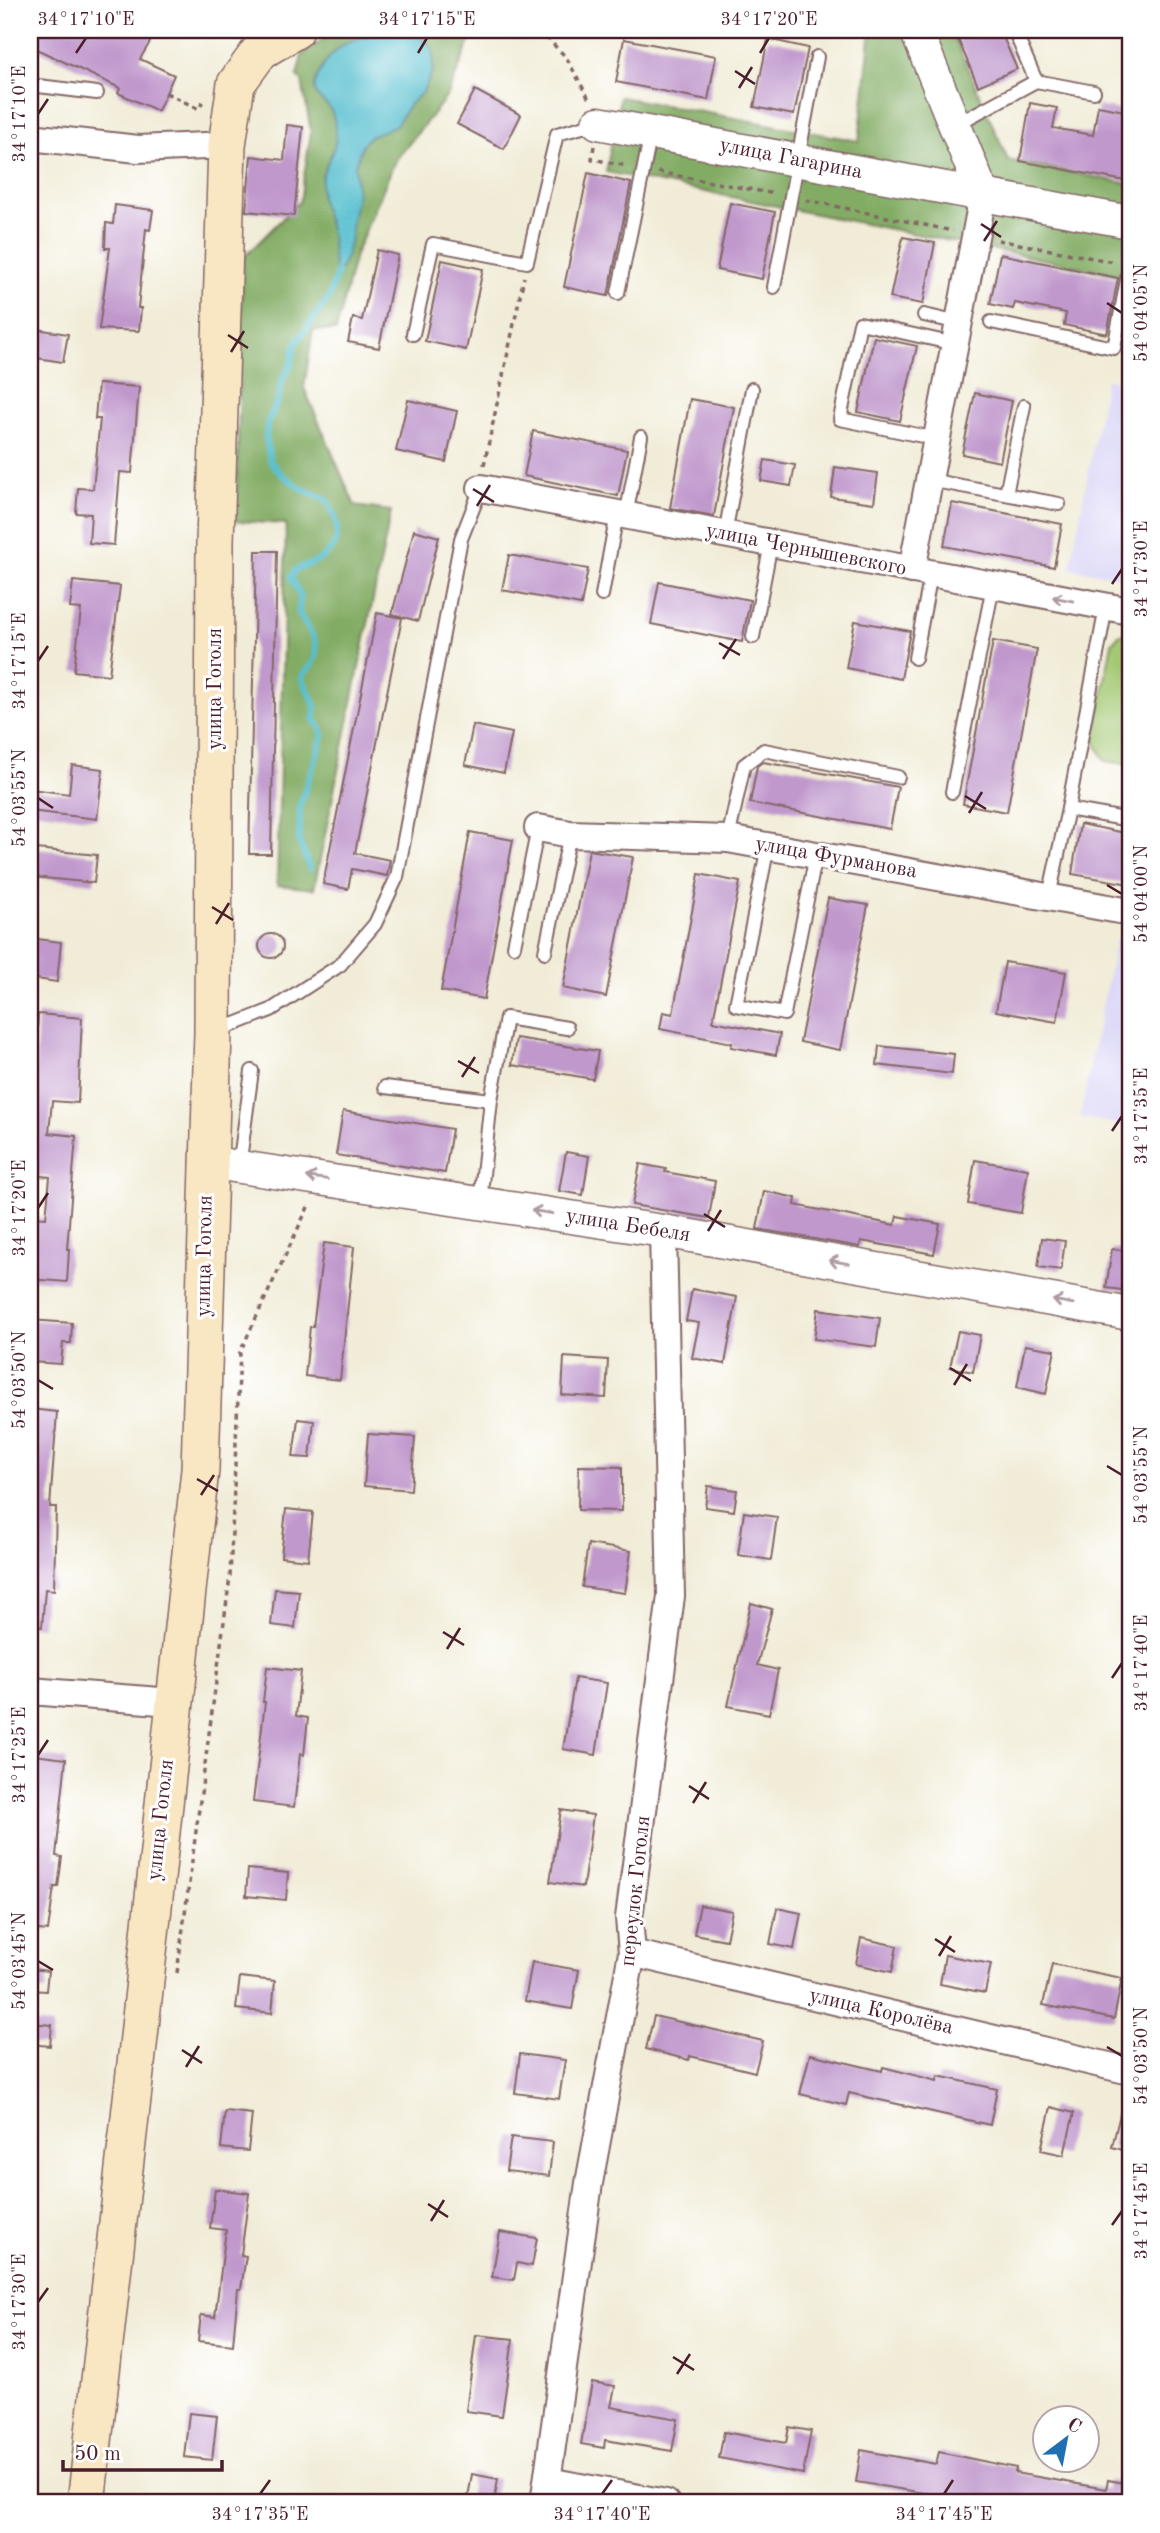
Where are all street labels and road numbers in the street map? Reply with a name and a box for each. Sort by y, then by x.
street label: улица Гагарина [718,135,864,183]
street label: улица Чернышевского [704,520,908,580]
street label: улица Гоголя [205,628,226,750]
street label: улица Фурманова [753,833,919,883]
street label: улица Гоголя [193,1195,217,1317]
street label: улица Бебеля [564,1206,692,1246]
street label: улица Гоголя [144,1758,178,1882]
street label: переулок Гоголя [618,1814,654,1967]
street label: улица Королёва [807,1985,955,2039]

